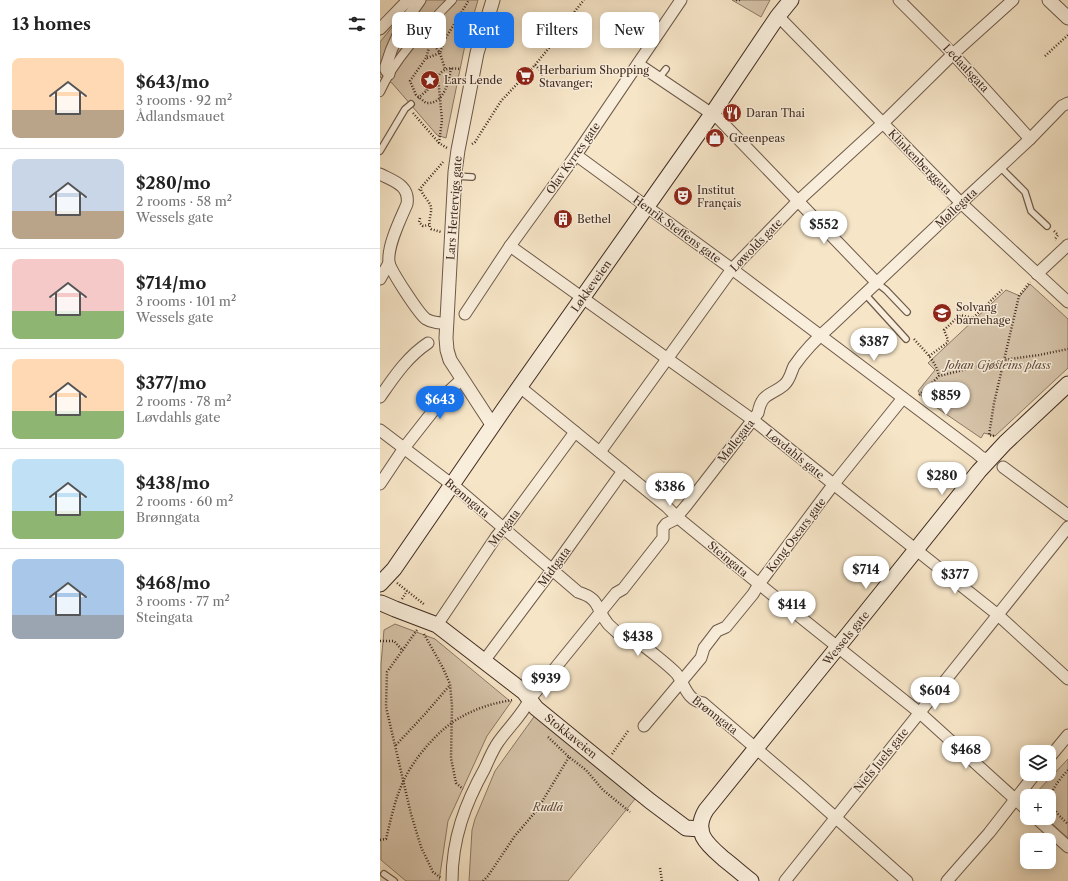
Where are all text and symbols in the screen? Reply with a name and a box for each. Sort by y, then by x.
chip: Buy [392,12,446,48]
chip: Rent [454,12,514,48]
chip: Filters [522,12,592,48]
chip: New [600,12,659,48]
icon: filters [346,13,368,35]
text: 13 homes [12,14,91,34]
street label: Ledaalsgata [940,41,992,95]
place label: Herbarium Shopping Stavanger; [539,63,649,90]
supermarket icon: Herbarium Shopping Stavanger; [514,65,536,87]
place icon: Lars Lende [419,69,441,91]
text: $643/mo [136,72,209,92]
place label: Lars Lende [444,73,502,87]
icon: home [44,74,92,122]
text: 3 rooms · 92 m² [136,92,232,108]
restaurant icon: Daran Thai [721,102,743,124]
place label: Daran Thai [746,106,806,120]
text: Ådlandsmauet [136,108,225,124]
street label: Olav Kyrres gate [543,119,603,197]
street label: Klinkenberggata [885,126,955,198]
shop icon: Greenpeas [704,127,726,149]
place label: Greenpeas [729,131,785,145]
street label: Lars Hertervigs gate [443,155,465,261]
text: $280/mo [136,173,211,193]
icon: home [44,175,92,223]
place label: Institut Français [697,183,741,210]
theatre icon: Institut Français [672,185,694,207]
street label: Møllegata [932,185,980,231]
street label: Henrik Steffens gate [630,192,724,266]
text: 2 rooms · 58 m² [136,193,232,209]
building icon: Bethel [552,208,574,230]
text: Wessels gate [136,209,214,225]
pin: $552 [800,211,848,245]
place label: Bethel [577,212,612,226]
street label: Løwolds gate [727,215,785,275]
text: $552 [809,216,839,232]
street label: Løkkeveien [568,257,614,315]
text: $714/mo [136,273,206,293]
icon: home [44,275,92,323]
text: 3 rooms · 101 m² [136,293,236,309]
place label: Solvang barnehage [956,300,1011,327]
school or university icon: Solvang barnehage [931,302,953,324]
text: Wessels gate [136,309,214,325]
pin: $387 [850,328,898,362]
text: $387 [859,333,889,349]
park label: Johan Gjøsteins plass [942,358,1051,372]
text: $377/mo [136,373,206,393]
icon: home [44,375,92,423]
pin: $859 [922,382,970,416]
pin: $643 [416,386,464,420]
text: $859 [931,387,961,403]
text: $643 [425,391,455,407]
text: 2 rooms · 78 m² [136,393,232,409]
text: Løvdahls gate [136,409,220,425]
street label: Møllegata [715,416,758,466]
street label: Løvdahls gate [763,426,827,482]
pin: $280 [918,462,966,496]
text: $280 [926,467,958,483]
text: $438/mo [136,473,210,493]
pin: $386 [646,473,694,507]
icon: home [44,475,92,523]
street label: Brønngata [442,475,492,521]
text: $386 [655,478,685,494]
text: 2 rooms · 60 m² [136,493,233,509]
street label: Kong Oscars gate [763,495,829,575]
street label: Murgata [485,506,523,550]
text: Brønngata [136,509,200,525]
street label: Steingata [705,538,751,580]
street label: Midtgata [535,544,573,590]
pin: $714 [842,556,890,590]
text: $714 [852,561,880,577]
pin: $377 [931,561,979,595]
text: $377 [941,566,969,582]
text: $468/mo [136,573,210,593]
icon: home [44,575,92,623]
pin: $414 [768,591,816,625]
text: 3 rooms · 77 m² [136,593,230,609]
text: $414 [778,596,806,612]
street label: Wessels gate [819,608,872,669]
text: Steingata [136,609,193,625]
pin: $438 [614,623,662,657]
text: $438 [623,628,653,644]
pin: $939 [522,665,570,699]
text: $939 [531,670,561,686]
pin: $604 [911,677,959,711]
text: $604 [919,682,951,698]
street label: Brønngata [689,693,741,737]
street label: Stokkaveien [542,711,600,761]
street label: Niels Juels gate [851,725,911,795]
pin: $468 [942,736,990,770]
text: $468 [951,741,981,757]
map controls [1020,745,1056,869]
button: layers [1020,745,1056,781]
button: + [1020,789,1056,825]
park label: Rudlå [532,800,564,814]
button: − [1020,833,1056,869]

